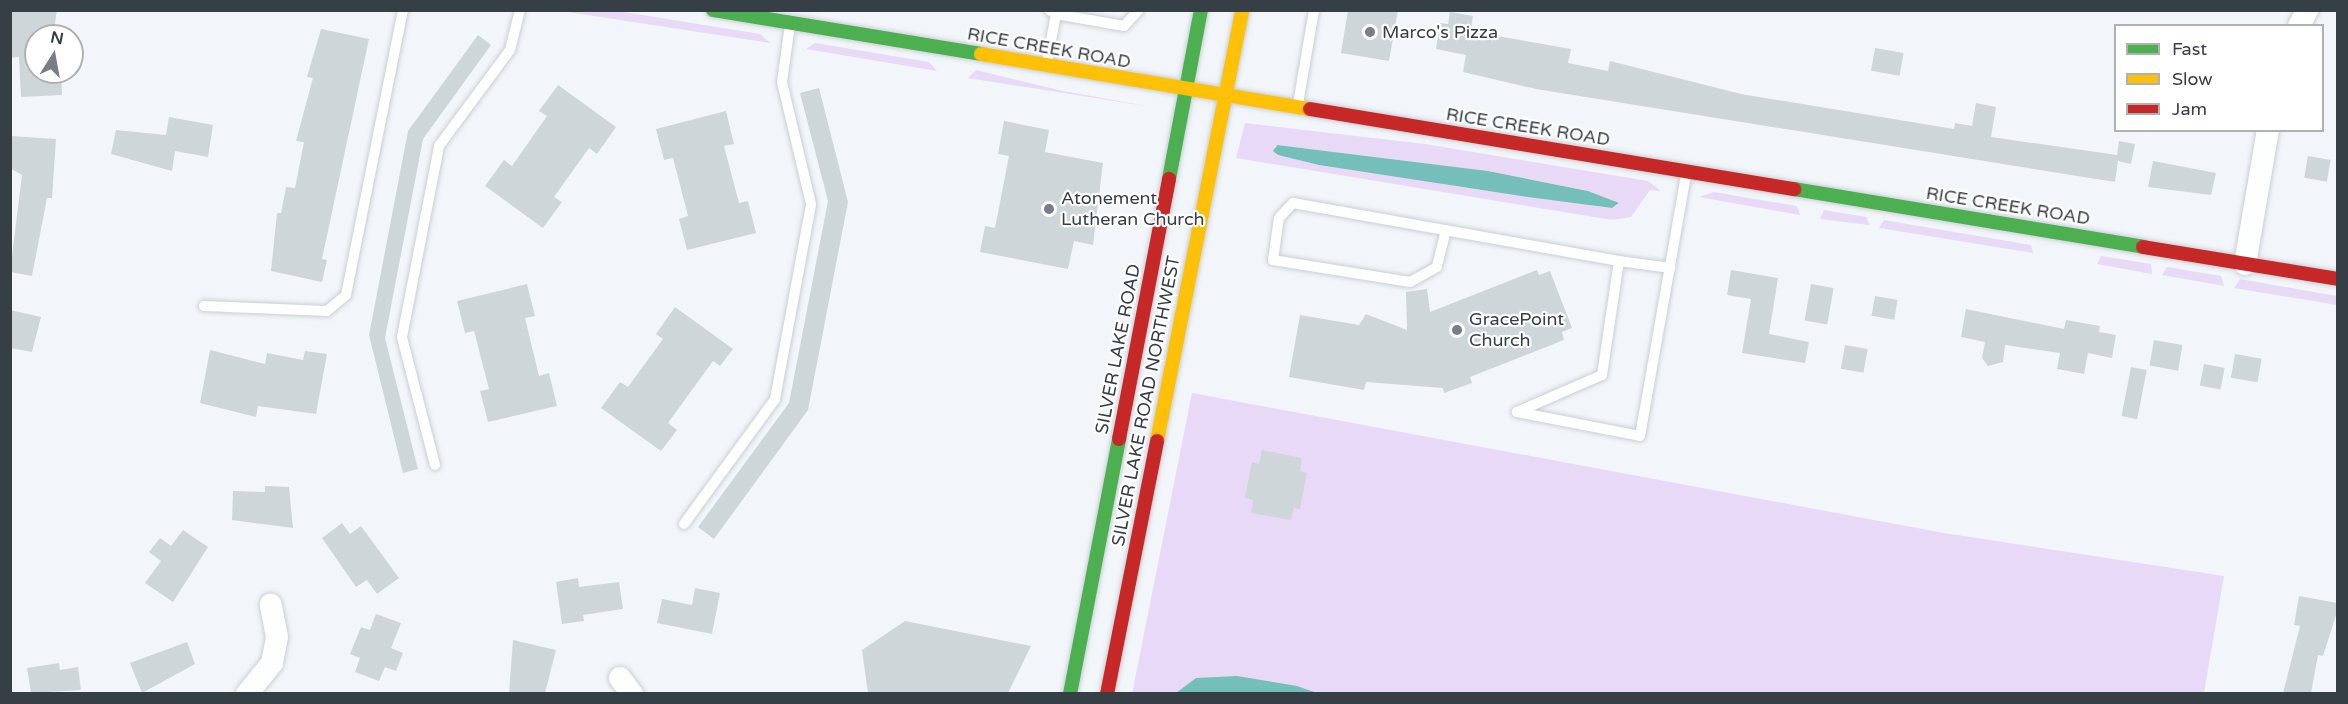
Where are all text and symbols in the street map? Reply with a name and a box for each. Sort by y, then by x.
place label: Marco's Pizza [1382,21,1498,43]
street label: RICE CREEK ROAD [966,23,1132,73]
north arrow [24,24,84,84]
legend [2114,24,2324,132]
marker: Marco's Pizza [1363,25,1377,39]
text: N [49,27,65,49]
text: Fast [2172,38,2207,60]
text: Slow [2172,68,2213,90]
text: Jam [2172,98,2207,120]
street label: RICE CREEK ROAD [1444,103,1612,151]
street label: RICE CREEK ROAD [1924,182,2092,230]
place label: Atonement Lutheran Church [1061,188,1205,230]
marker: Atonement Lutheran Church [1042,202,1056,216]
street label: SILVER LAKE ROAD NORTHWEST [1107,254,1185,548]
street label: SILVER LAKE ROAD [1091,262,1145,436]
place label: GracePoint Church [1469,309,1564,352]
marker: GracePoint Church [1450,323,1464,337]

